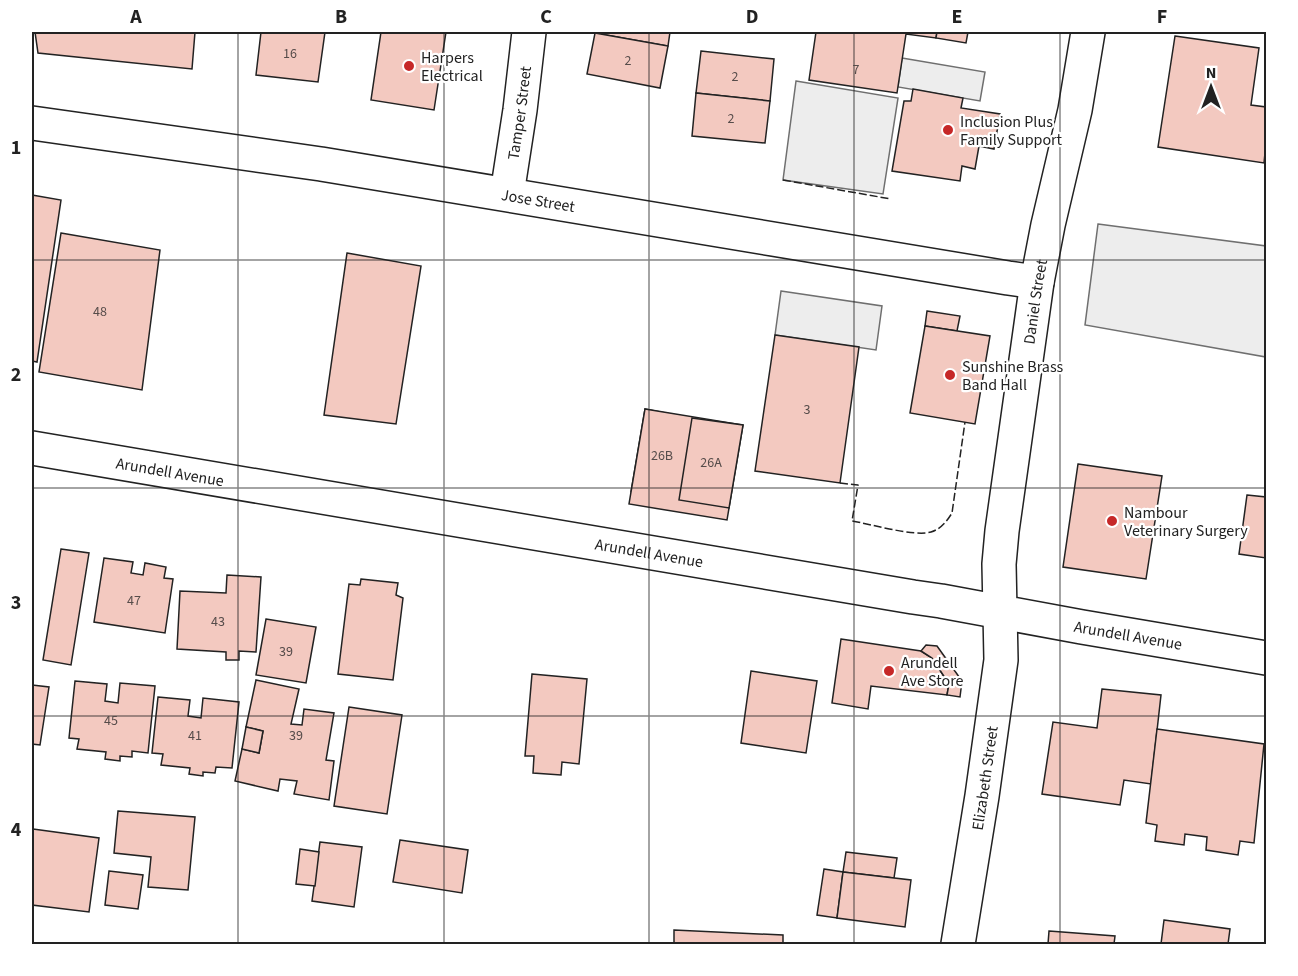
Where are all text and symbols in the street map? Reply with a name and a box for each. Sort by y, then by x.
text: A [129,3,142,31]
text: B [335,3,347,31]
text: C [540,3,552,31]
text: D [746,3,758,31]
text: E [952,3,962,31]
text: F [1157,3,1167,31]
house number: 16 [283,44,297,64]
place label: Harpers Electrical [421,47,483,87]
house number: 2 [625,51,632,71]
north arrow [1181,57,1241,117]
marker: Harpers Electrical [402,59,416,73]
house number: 7 [853,60,860,80]
text: N [1206,62,1216,84]
street label: Tamper Street [502,64,537,161]
house number: 2 [732,67,739,87]
house number: 2 [728,109,735,129]
place label: Inclusion Plus Family Support [960,111,1063,151]
marker: Inclusion Plus Family Support [941,123,955,137]
text: 1 [11,134,21,162]
street label: Jose Street [500,184,577,218]
street label: Daniel Street [1018,257,1053,346]
house number: 48 [93,302,107,322]
place label: Sunshine Brass Band Hall [962,356,1064,396]
text: 2 [11,361,21,389]
marker: Sunshine Brass Band Hall [943,368,957,382]
house number: 3 [804,400,811,420]
house number: 26B [651,446,673,466]
street label: Arundell Avenue [114,452,226,492]
house number: 26A [700,453,722,473]
place label: Nambour Veterinary Surgery [1124,502,1248,542]
marker: Nambour Veterinary Surgery [1105,514,1119,528]
street label: Arundell Avenue [593,533,705,573]
text: 3 [11,589,21,617]
house number: 47 [127,591,141,611]
house number: 43 [211,612,225,632]
street label: Arundell Avenue [1072,616,1184,656]
house number: 39 [279,642,293,662]
place label: Arundell Ave Store [901,652,964,692]
marker: Arundell Ave Store [882,664,896,678]
house number: 45 [104,711,118,731]
street label: Elizabeth Street [967,724,1004,832]
house number: 41 [188,726,202,746]
house number: 39 [289,726,303,746]
text: 4 [11,816,22,844]

